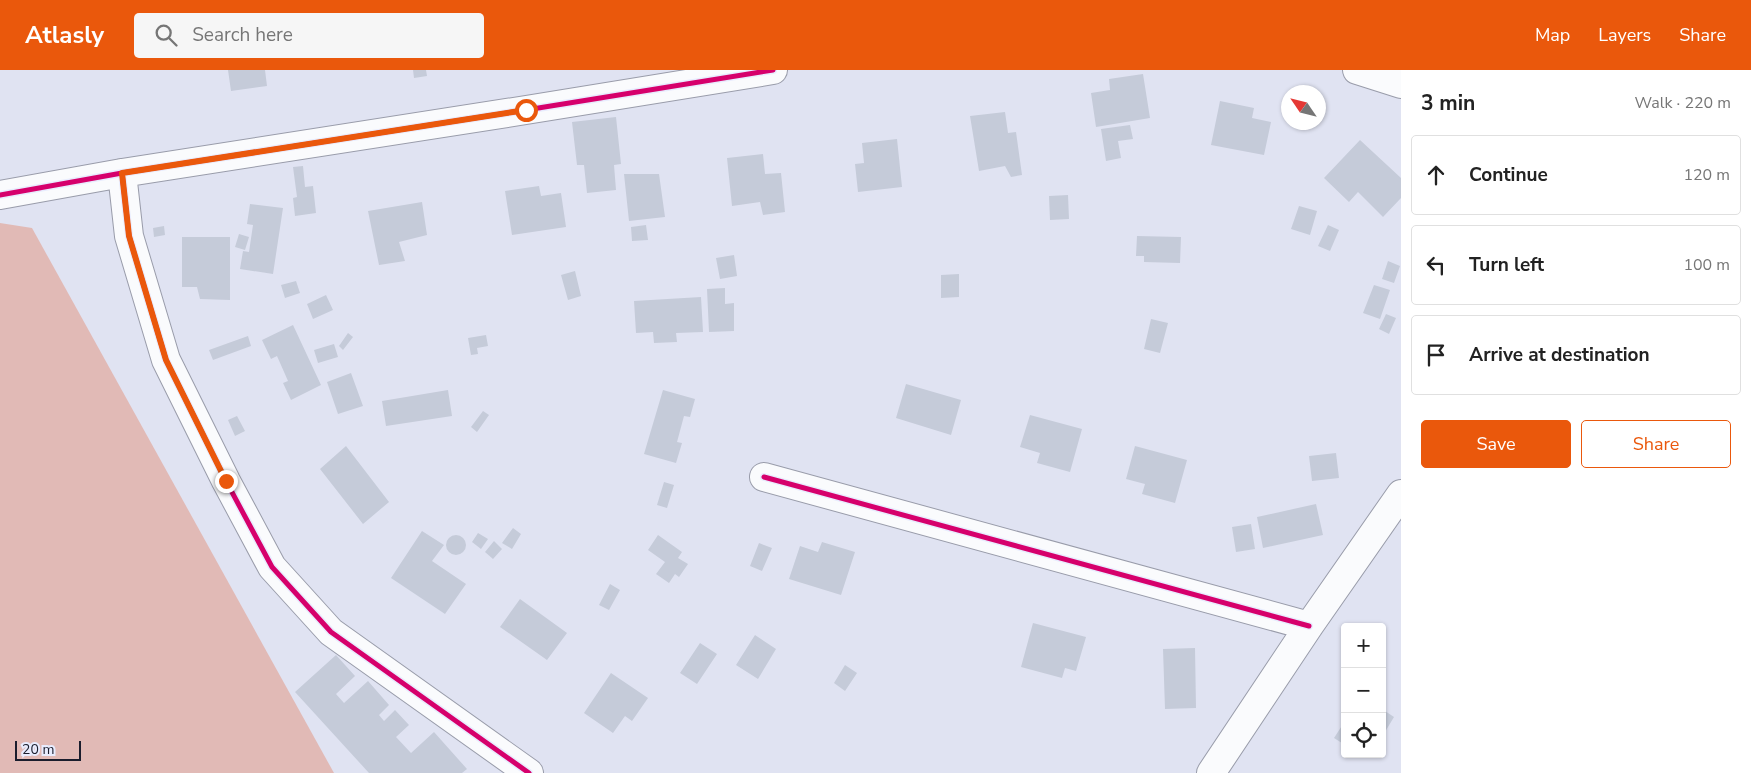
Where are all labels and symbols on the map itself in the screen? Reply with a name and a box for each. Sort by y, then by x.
north arrow [1281,85,1326,130]
route start [515,99,538,122]
route end [215,470,238,493]
scale bar [15,738,81,761]

